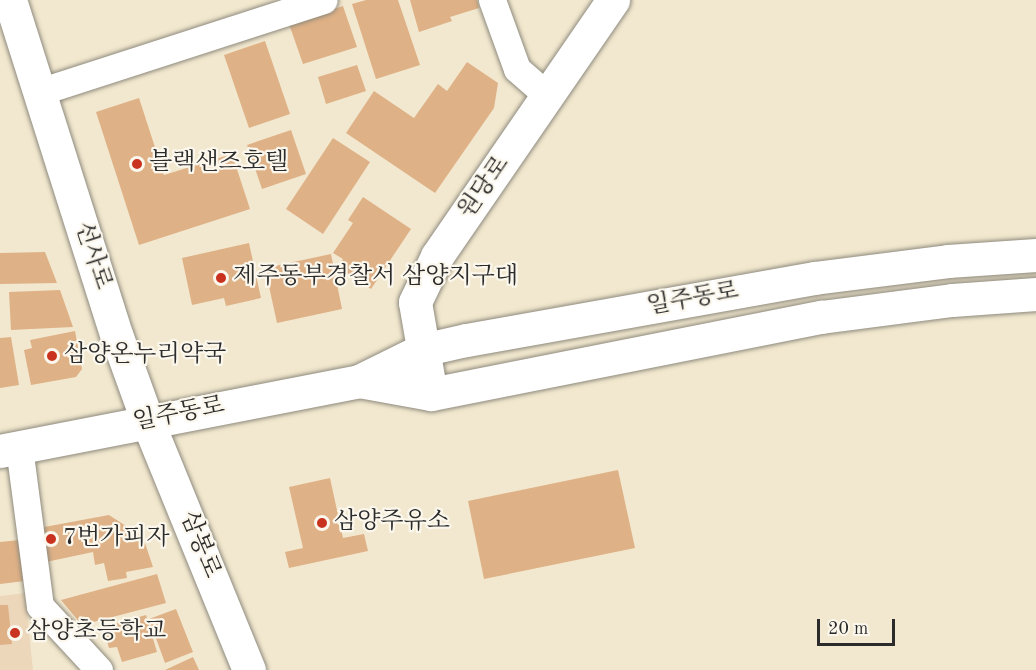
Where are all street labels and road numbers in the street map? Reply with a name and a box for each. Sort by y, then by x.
street label: 원당로 [453,151,517,225]
street label: 선사로 [68,218,116,294]
street label: 일주동로 [645,278,741,322]
street label: 일주동로 [131,392,227,438]
street label: 삼봉로 [173,507,225,583]

